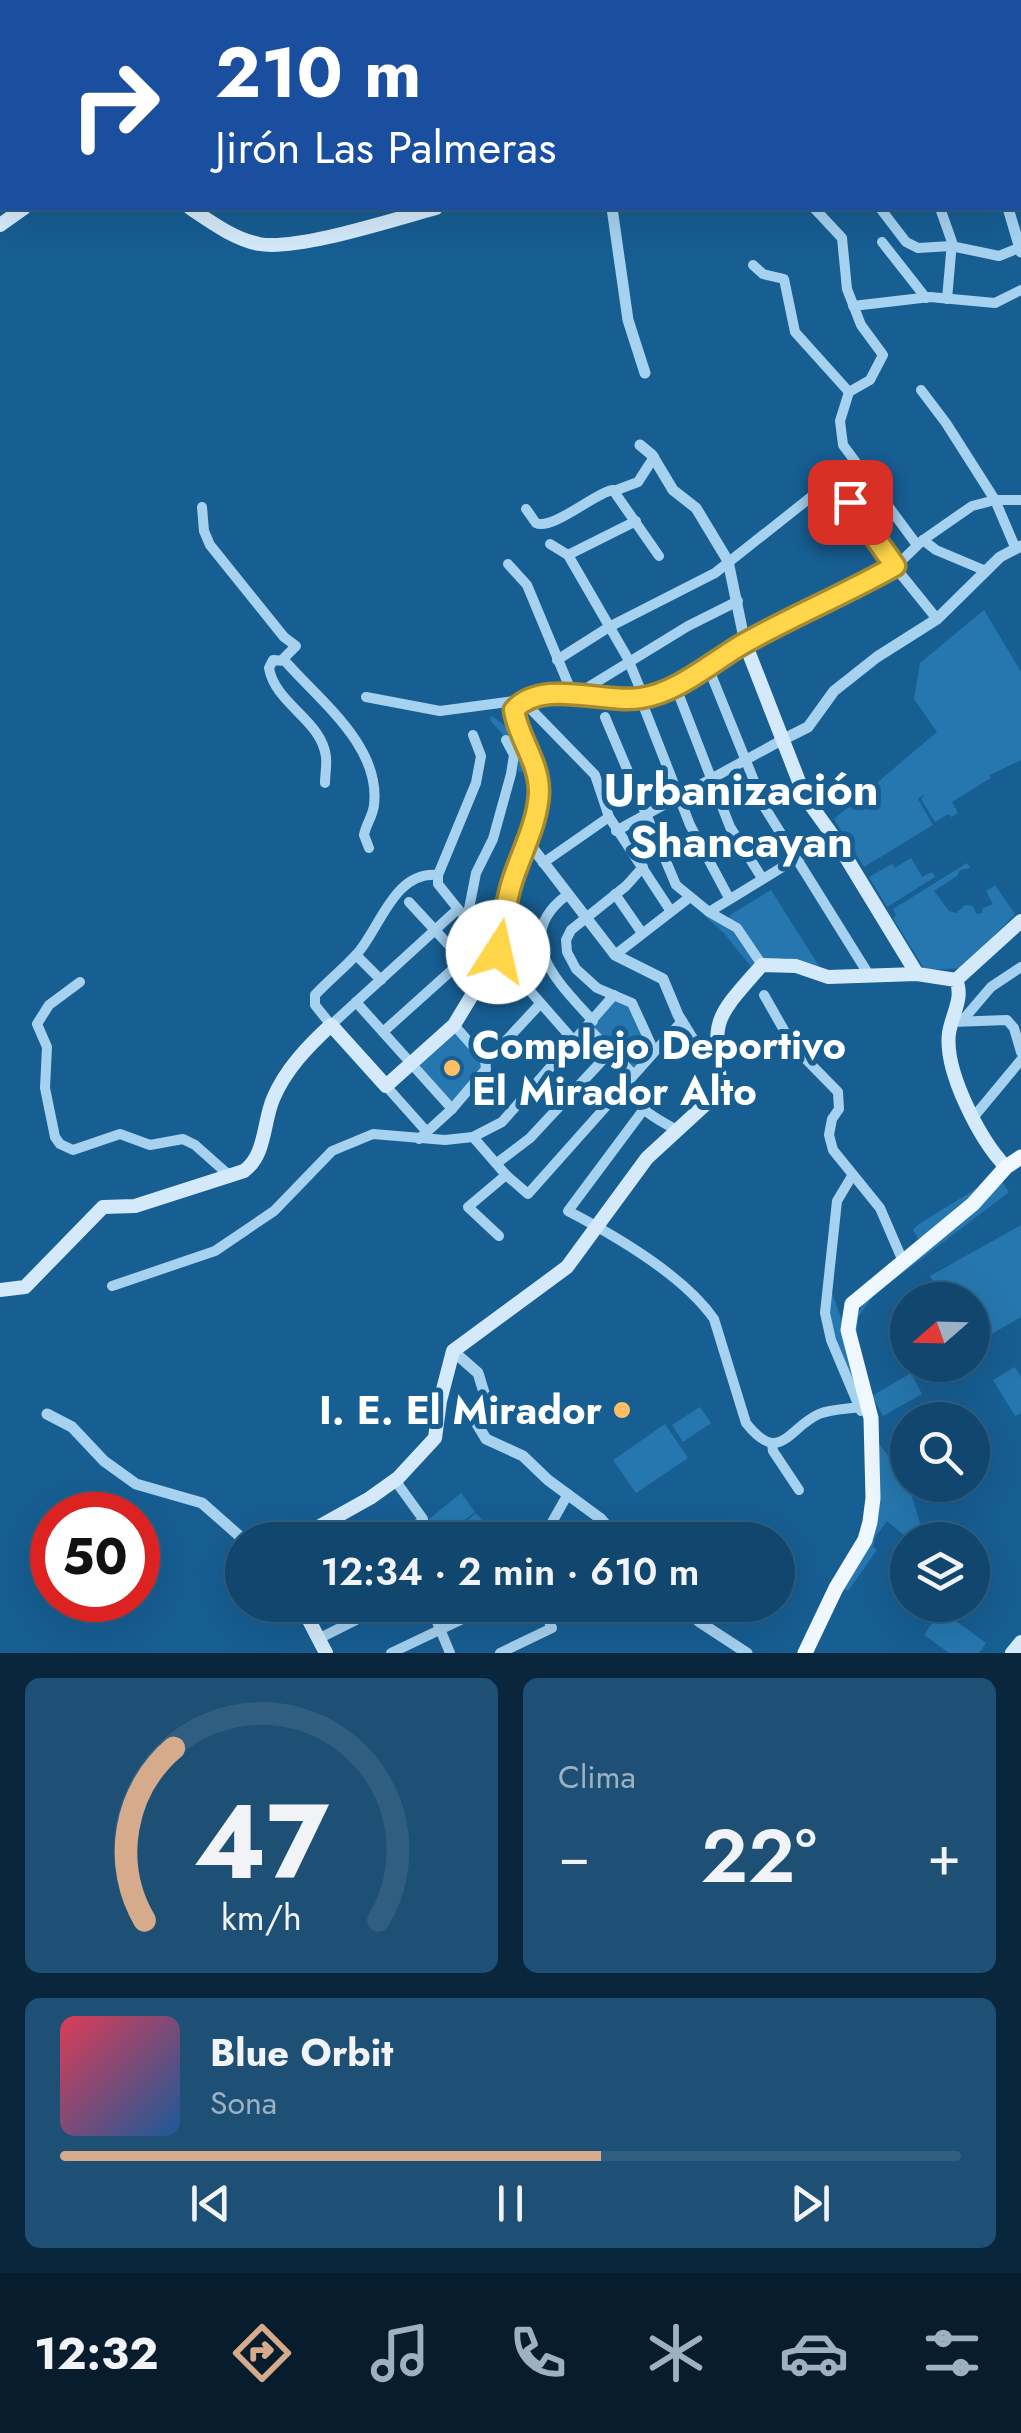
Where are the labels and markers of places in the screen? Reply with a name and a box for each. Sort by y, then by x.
pin [808,460,893,545]
place label: Complejo Deportivo El Mirador Alto [472,1016,846,1120]
marker: Complejo Deportivo El Mirador Alto [441,1057,463,1079]
place label: I. E. El Mirador [319,1381,603,1439]
marker: I. E. El Mirador [611,1399,633,1421]

